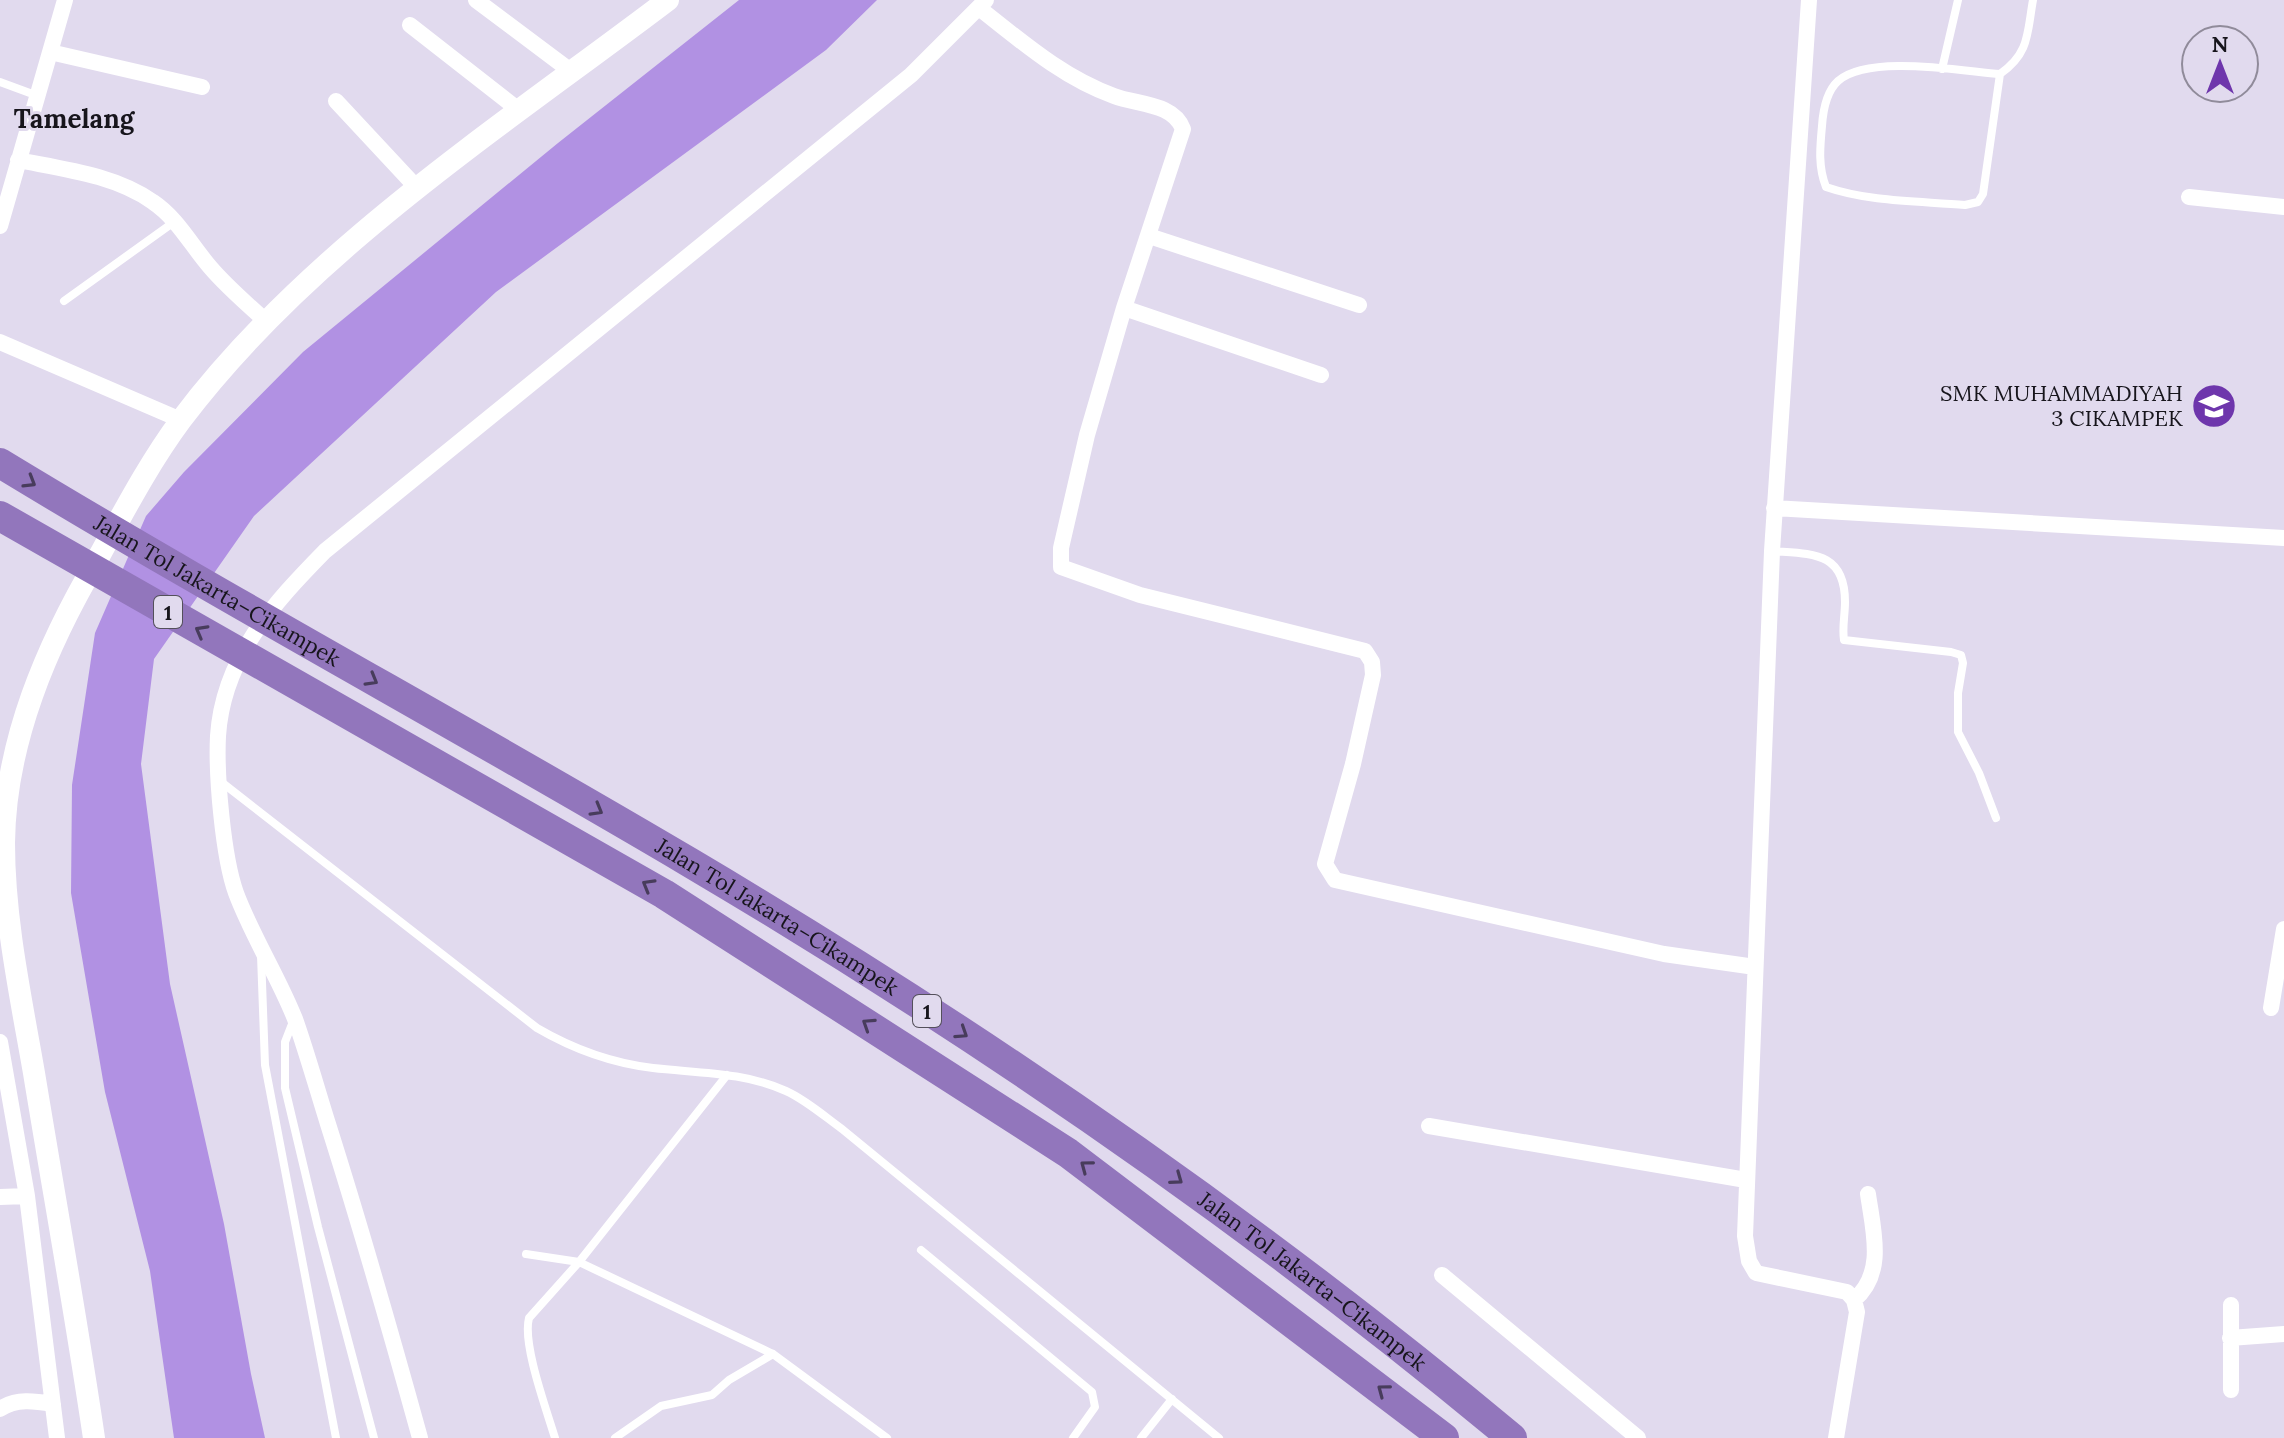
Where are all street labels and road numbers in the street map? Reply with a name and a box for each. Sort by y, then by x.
street label: Jalan Tol Jakarta–Cikampek [88,508,346,673]
road number: 1 [154,596,182,628]
street label: Jalan Tol Jakarta–Cikampek [650,831,904,1002]
road number: 1 [913,995,941,1027]
street label: Jalan Tol Jakarta–Cikampek [1192,1185,1433,1377]

